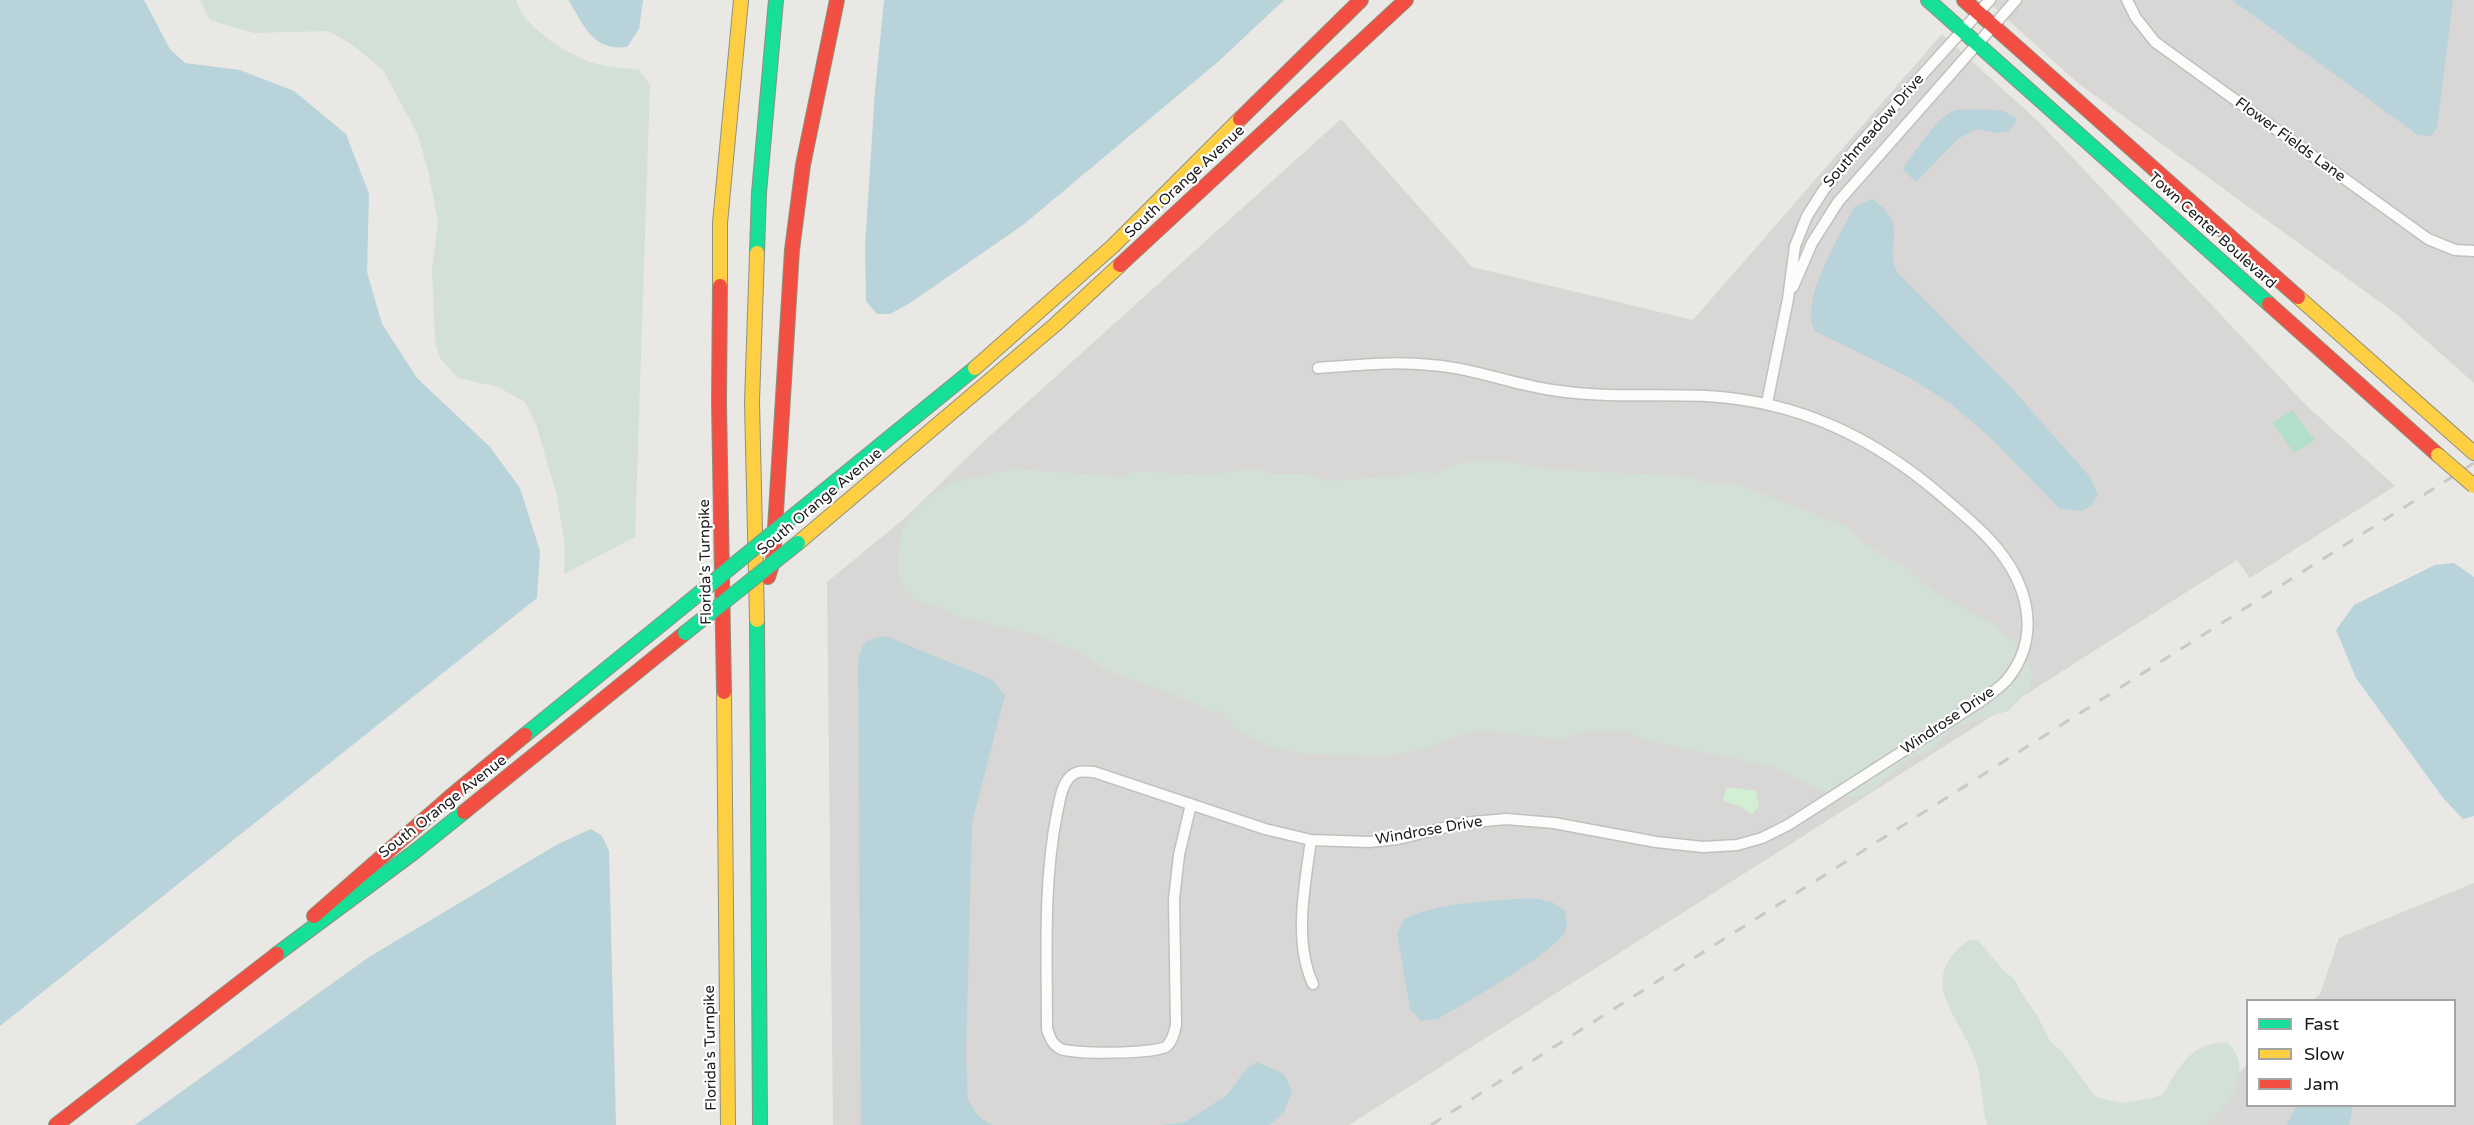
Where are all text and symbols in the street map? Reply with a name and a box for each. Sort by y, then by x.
street label: Southmeadow Drive [1820,71,1928,191]
street label: Flower Fields Lane [2231,94,2349,186]
street label: South Orange Avenue [1121,122,1249,242]
street label: Town Center Boulevard [2144,169,2280,293]
street label: South Orange Avenue [754,445,886,559]
street label: Florida's Turnpike [696,499,716,625]
street label: Windrose Drive [1898,683,1998,759]
street label: South Orange Avenue [376,752,510,862]
street label: Windrose Drive [1374,813,1484,849]
street label: Florida's Turnpike [701,985,721,1111]
legend [2246,999,2456,1107]
text: Fast [2304,1013,2339,1035]
text: Slow [2304,1043,2345,1065]
text: Jam [2304,1073,2339,1095]

